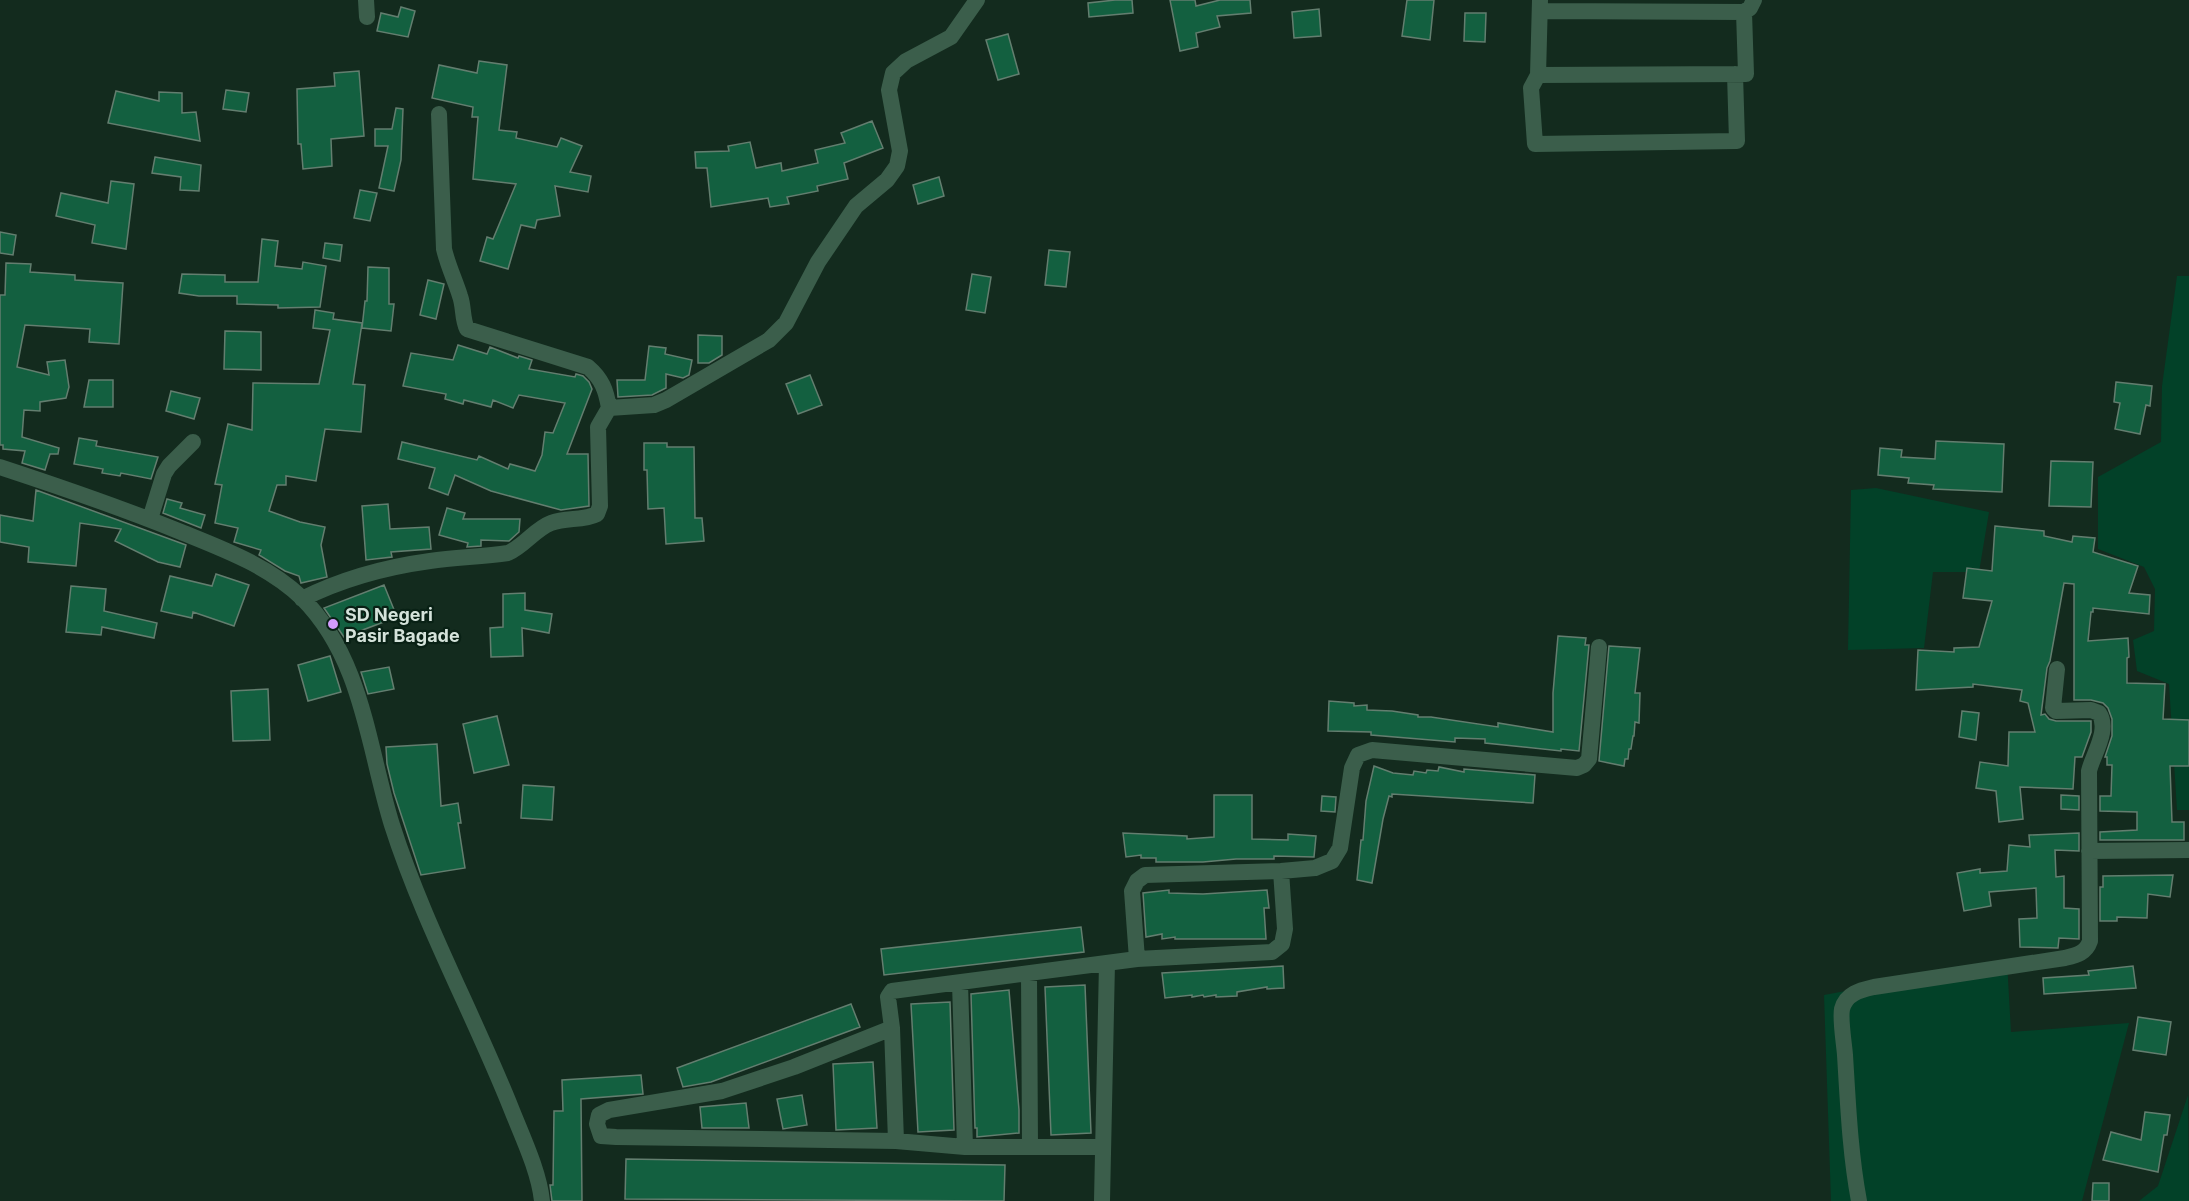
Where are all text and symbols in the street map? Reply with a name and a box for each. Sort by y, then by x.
place label: SD Negeri Pasir Bagade [345,604,460,646]
marker: SD Negeri Pasir Bagade [326,617,340,631]

